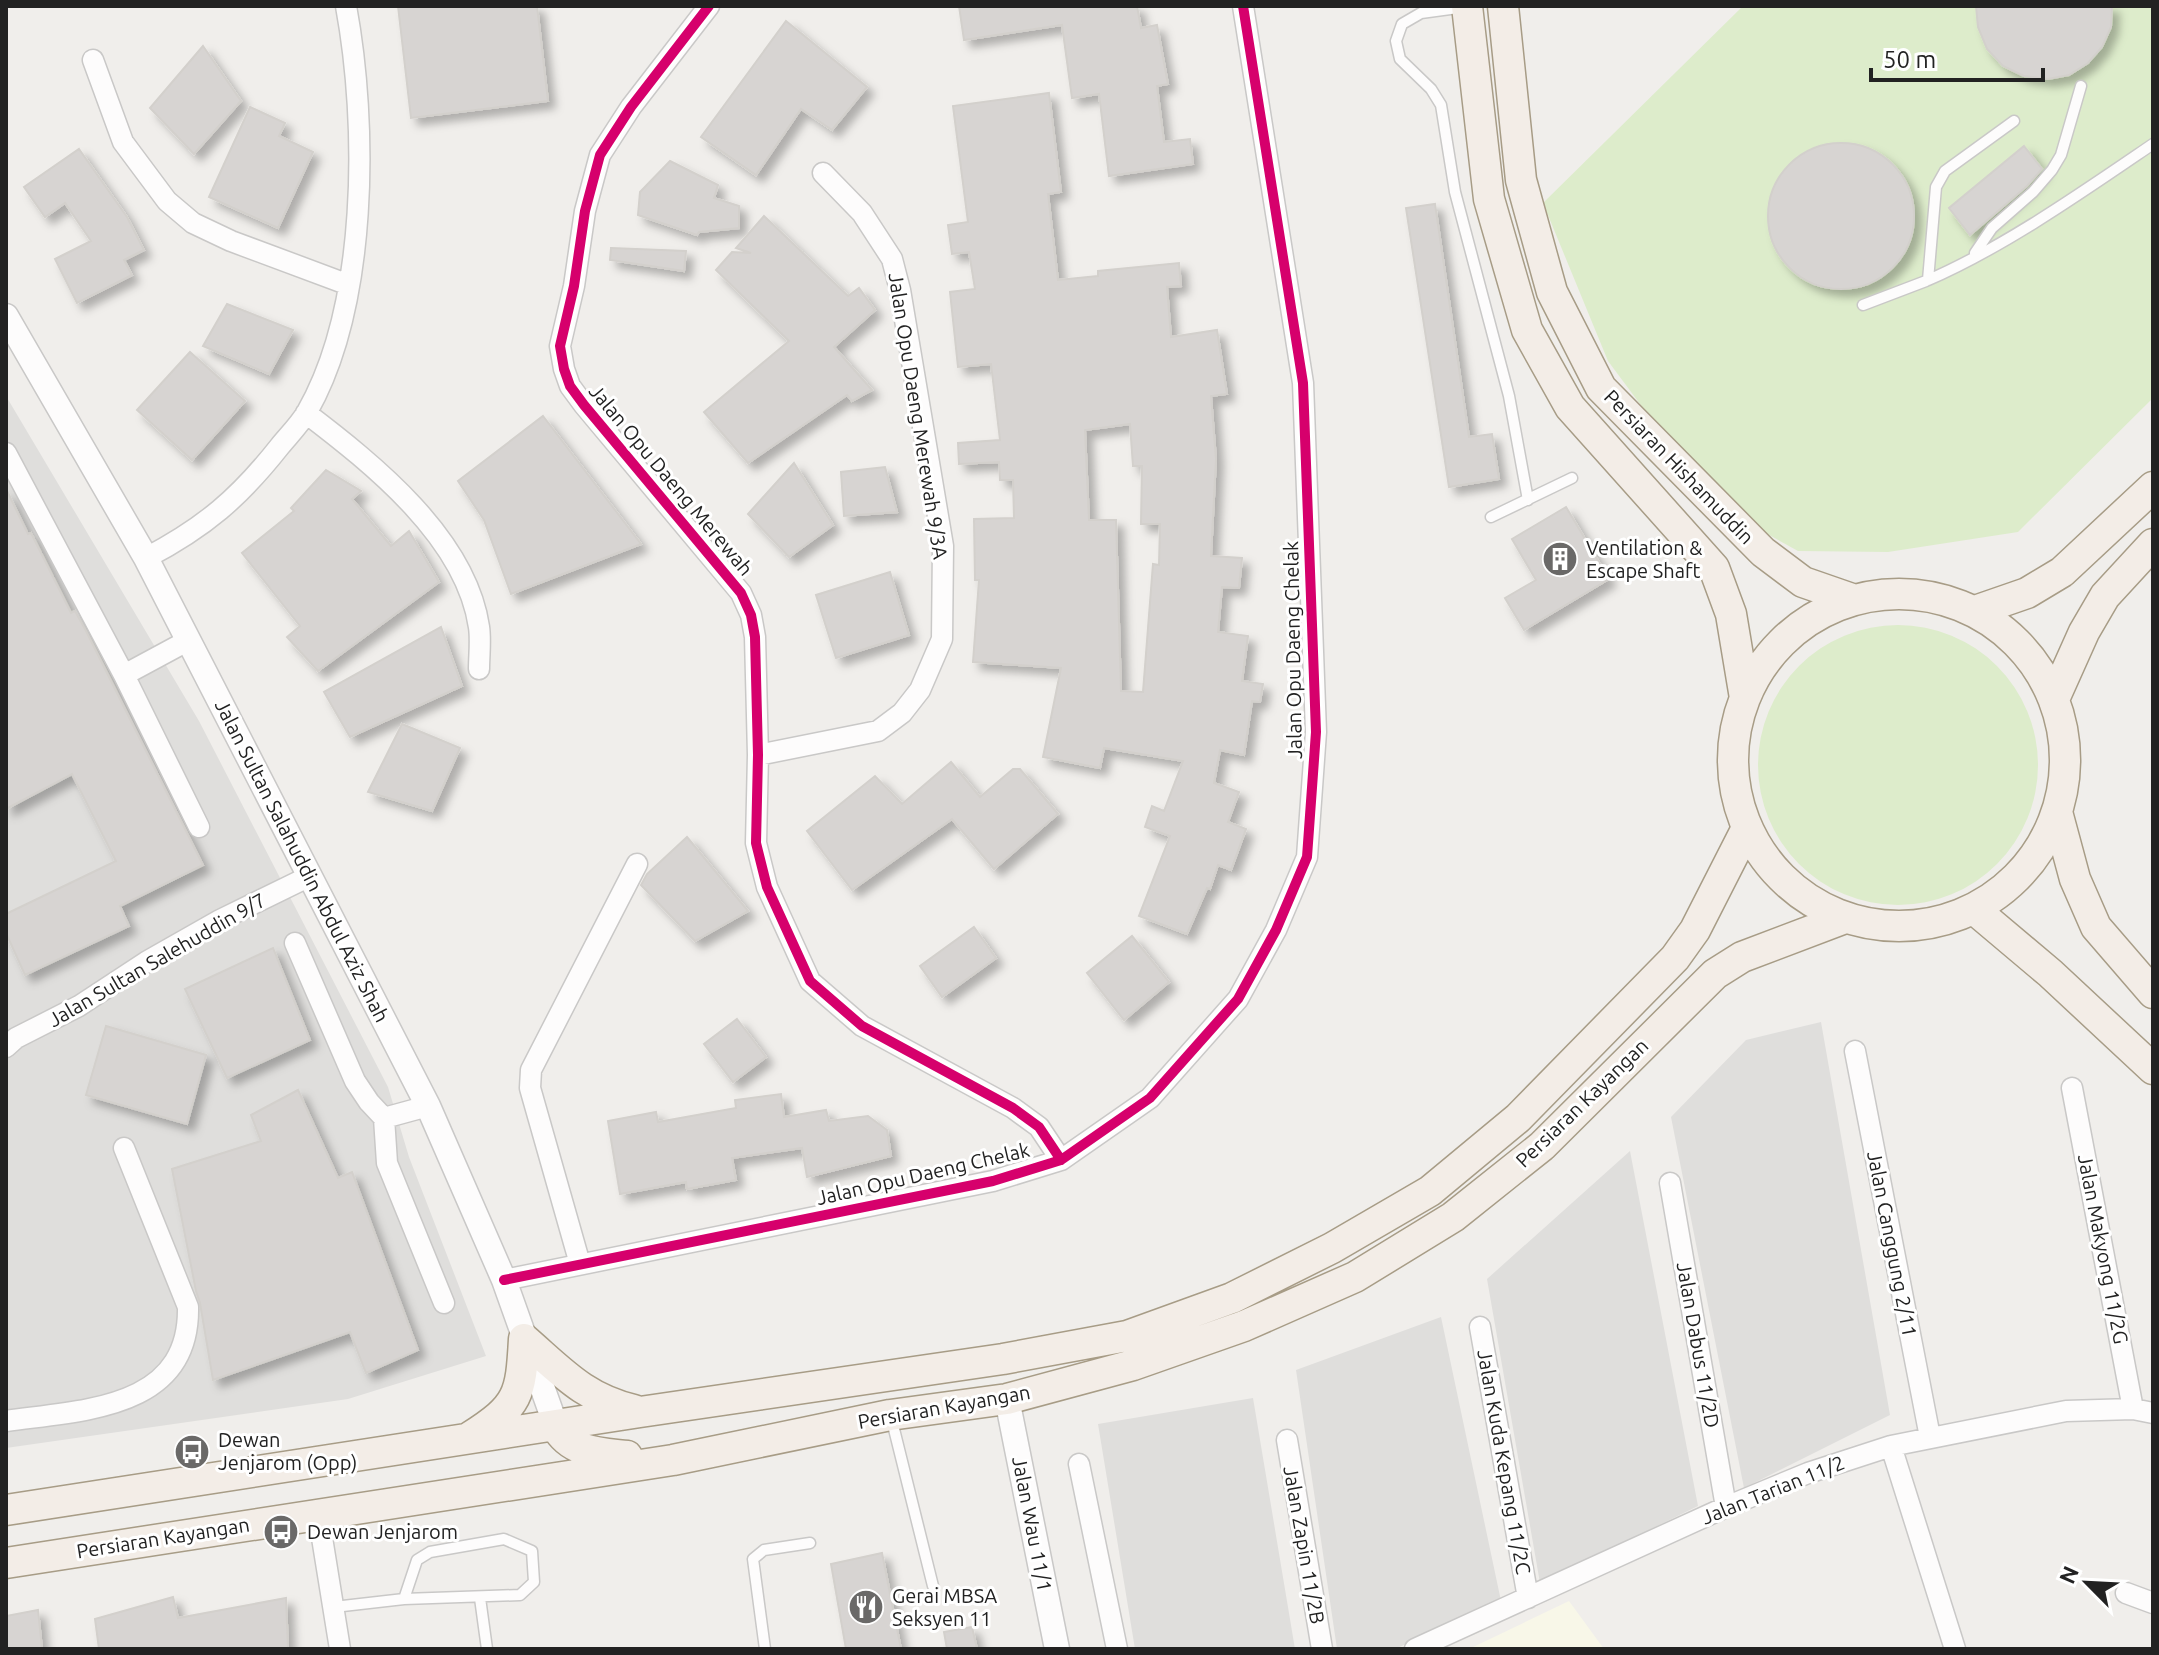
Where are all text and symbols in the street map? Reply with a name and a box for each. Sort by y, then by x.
scale bar [1871,32,2043,82]
text: 50 m [1883,46,1936,73]
street label: Jalan Opu Daeng Merewah 9/3A [884,271,953,561]
street label: Jalan Opu Daeng Merewah [585,380,758,580]
street label: Persiaran Hishamuddin [1600,385,1759,549]
place label: Ventilation & Escape Shaft [1586,536,1702,582]
building icon: Ventilation & Escape Shaft [1541,540,1579,578]
street label: Jalan Opu Daeng Chelak [1279,541,1306,759]
street label: Jalan Sultan Salahuddin Abdul Aziz Shah [211,696,394,1026]
street label: Jalan Sultan Salehuddin 9/7 [44,888,269,1031]
street label: Persiaran Kayangan [1511,1034,1653,1172]
street label: Jalan Opu Daeng Chelak [814,1138,1032,1209]
street label: Jalan Canggung 2/11 [1863,1149,1922,1339]
street label: Jalan Makyong 11/2G [2074,1152,2133,1346]
street label: Jalan Dabus 11/2D [1673,1260,1724,1430]
street label: Jalan Kuda Kepang 11/2C [1473,1348,1536,1576]
street label: Persiaran Kayangan [856,1380,1032,1433]
place label: Dewan Jenjarom (Opp) [218,1428,357,1474]
bus stop icon: Dewan Jenjarom (Opp) [173,1433,211,1471]
street label: Jalan Tarian 11/2 [1698,1450,1848,1529]
street label: Jalan Wau 11/1 [1008,1454,1057,1593]
street label: Jalan Zapin 11/2B [1279,1464,1330,1626]
street label: Persiaran Kayangan [75,1512,251,1563]
bus stop icon: Dewan Jenjarom [262,1513,300,1551]
place label: Dewan Jenjarom [307,1520,458,1543]
north arrow [2047,1543,2127,1623]
text: N [2054,1562,2083,1587]
place label: Gerai MBSA Seksyen 11 [892,1584,997,1630]
restaurant icon: Gerai MBSA Seksyen 11 [847,1588,885,1626]

